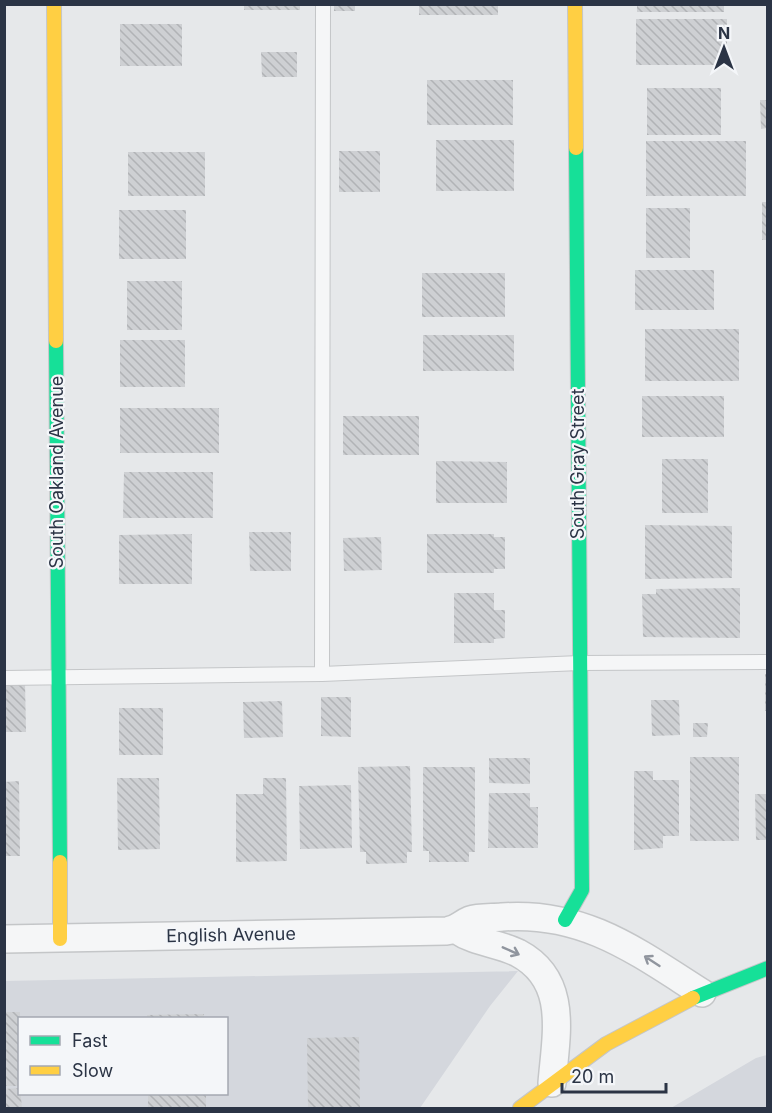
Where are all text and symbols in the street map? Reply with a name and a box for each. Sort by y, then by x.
north arrow [694,18,754,78]
text: N [718,23,730,43]
street label: South Oakland Avenue [46,376,67,568]
street label: South Gray Street [567,389,588,539]
street label: English Avenue [166,923,296,946]
one-way arrow [501,946,520,957]
one-way arrow [644,955,661,968]
legend [18,1017,228,1095]
text: Fast [72,1030,108,1051]
scale bar [562,1056,666,1094]
text: Slow [72,1060,113,1081]
text: 20 m [571,1066,614,1087]

